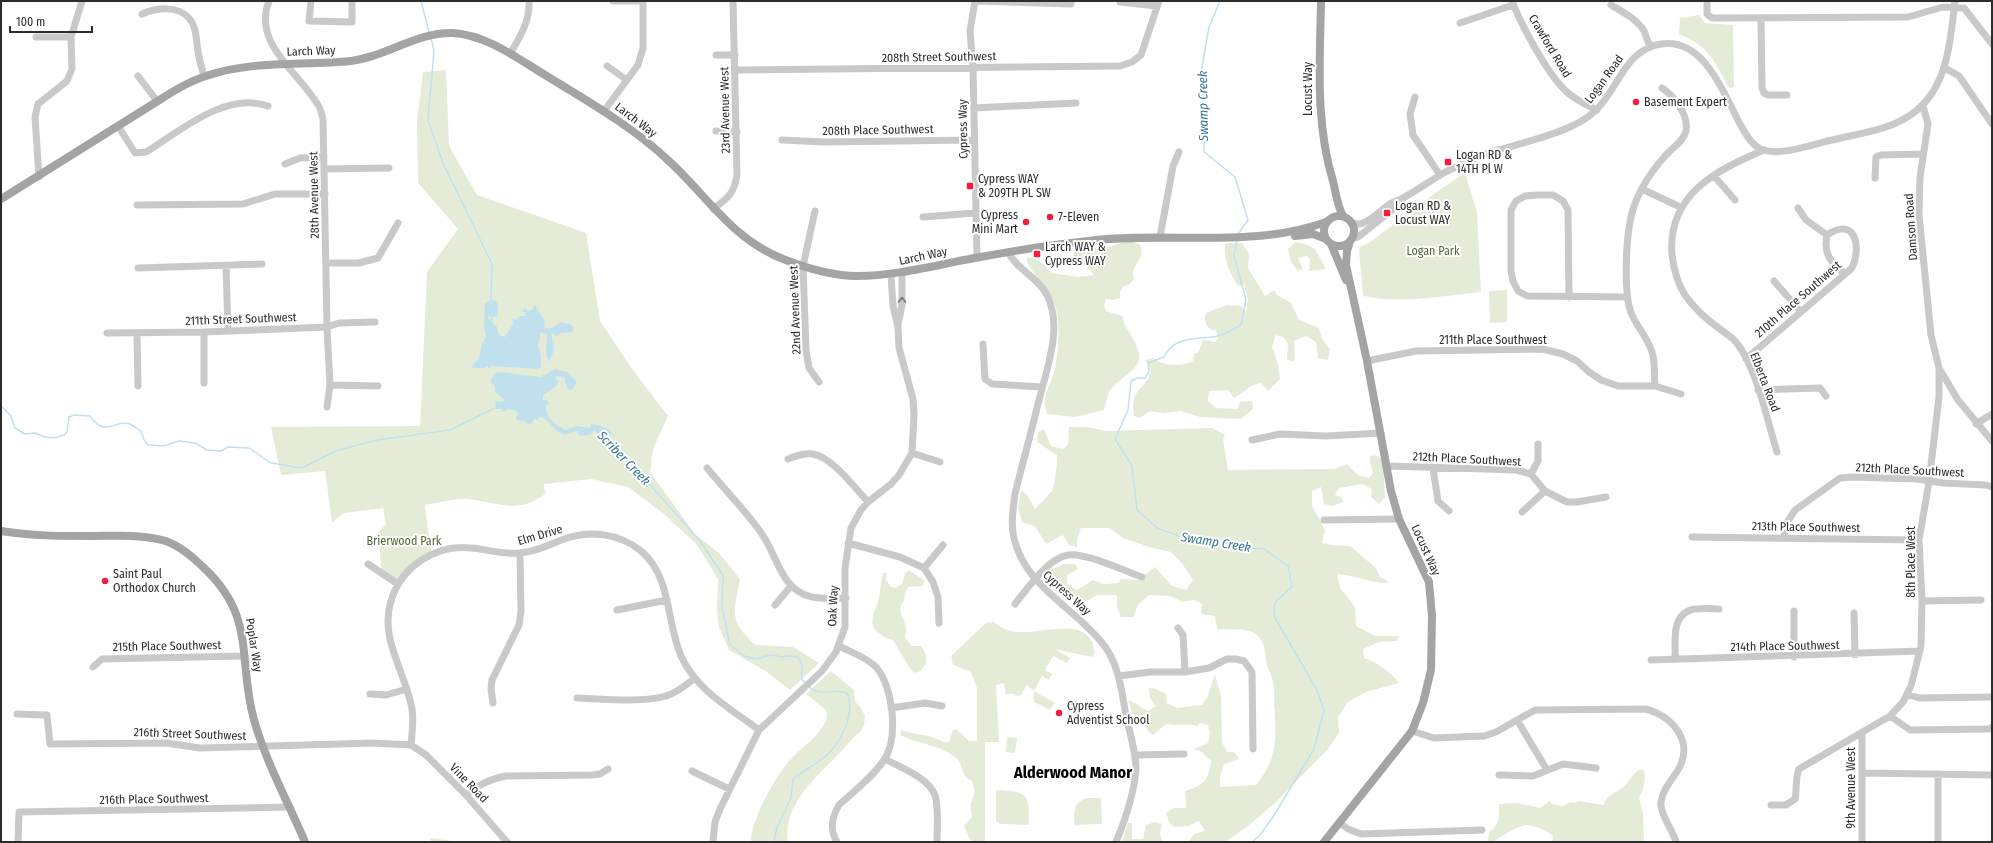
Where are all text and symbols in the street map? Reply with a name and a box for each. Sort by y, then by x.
scale bar [10,8,92,34]
street label: Crawford Road [1526,12,1574,80]
text: 100 m [16,15,45,29]
street label: Larch Way [286,43,336,59]
street label: 208th Street Southwest [882,49,996,65]
street label: Logan Road [1582,52,1626,106]
street label: Locust Way [1301,61,1315,116]
street label: 23rd Avenue West [717,67,733,153]
water label: Swamp Creek [1195,70,1211,142]
place label: Basement Expert [1644,95,1727,109]
marker: Basement Expert [1631,97,1641,107]
street label: Cypress Way [955,98,971,159]
street label: Larch Way [612,100,660,141]
street label: 208th Place Southwest [822,122,934,138]
place label: Logan RD & 14TH Pl W [1456,148,1512,176]
street label: 28th Avenue West [306,151,322,239]
marker: Logan RD & 14TH Pl W [1443,157,1453,167]
place label: Cypress WAY & 209TH PL SW [978,172,1051,200]
marker: Cypress WAY & 209TH PL SW [965,181,975,191]
street label: Damson Road [1902,193,1920,261]
place label: Logan RD & Locust WAY [1395,199,1451,227]
place label: Cypress Mini Mart [972,208,1018,236]
marker: Logan RD & Locust WAY [1382,208,1392,218]
place label: 7-Eleven [1058,210,1099,224]
marker: 7-Eleven [1045,212,1055,222]
marker: Cypress Mini Mart [1021,217,1031,227]
place label: Larch WAY & Cypress WAY [1045,240,1106,268]
street label: Larch Way [898,244,949,268]
park label: Logan Park [1406,244,1460,258]
marker: Larch WAY & Cypress WAY [1032,249,1042,259]
street label: 210th Place Southwest [1752,258,1844,340]
street label: 22nd Avenue West [786,265,804,355]
one-way arrow [898,297,906,303]
street label: 211th Street Southwest [185,310,297,328]
street label: 211th Place Southwest [1439,333,1547,347]
street label: Elberta Road [1747,350,1783,414]
water label: Scriber Creek [594,427,654,489]
street label: 212th Place Southwest [1412,449,1522,469]
street label: 212th Place Southwest [1855,460,1965,480]
street label: 213th Place Southwest [1752,519,1860,535]
street label: Elm Drive [516,522,564,548]
street label: Locust Way [1409,522,1444,578]
street label: 8th Place West [1904,526,1918,598]
water label: Swamp Creek [1179,529,1253,555]
park label: Brierwood Park [367,534,442,548]
place label: Saint Paul Orthodox Church [113,567,196,595]
street label: Cypress Way [1040,568,1094,619]
marker: Saint Paul Orthodox Church [100,576,110,586]
street label: Oak Way [825,584,841,627]
street label: Poplar Way [243,617,265,674]
street label: 215th Place Southwest [113,638,222,654]
street label: 214th Place Southwest [1730,638,1840,654]
place label: Cypress Adventist School [1067,699,1149,727]
marker: Cypress Adventist School [1054,708,1064,718]
street label: 216th Street Southwest [133,725,247,743]
street label: 9th Avenue West [1844,747,1858,829]
street label: Vine Road [447,760,491,806]
district label: Alderwood Manor [1013,763,1132,782]
street label: 216th Place Southwest [99,791,209,807]

